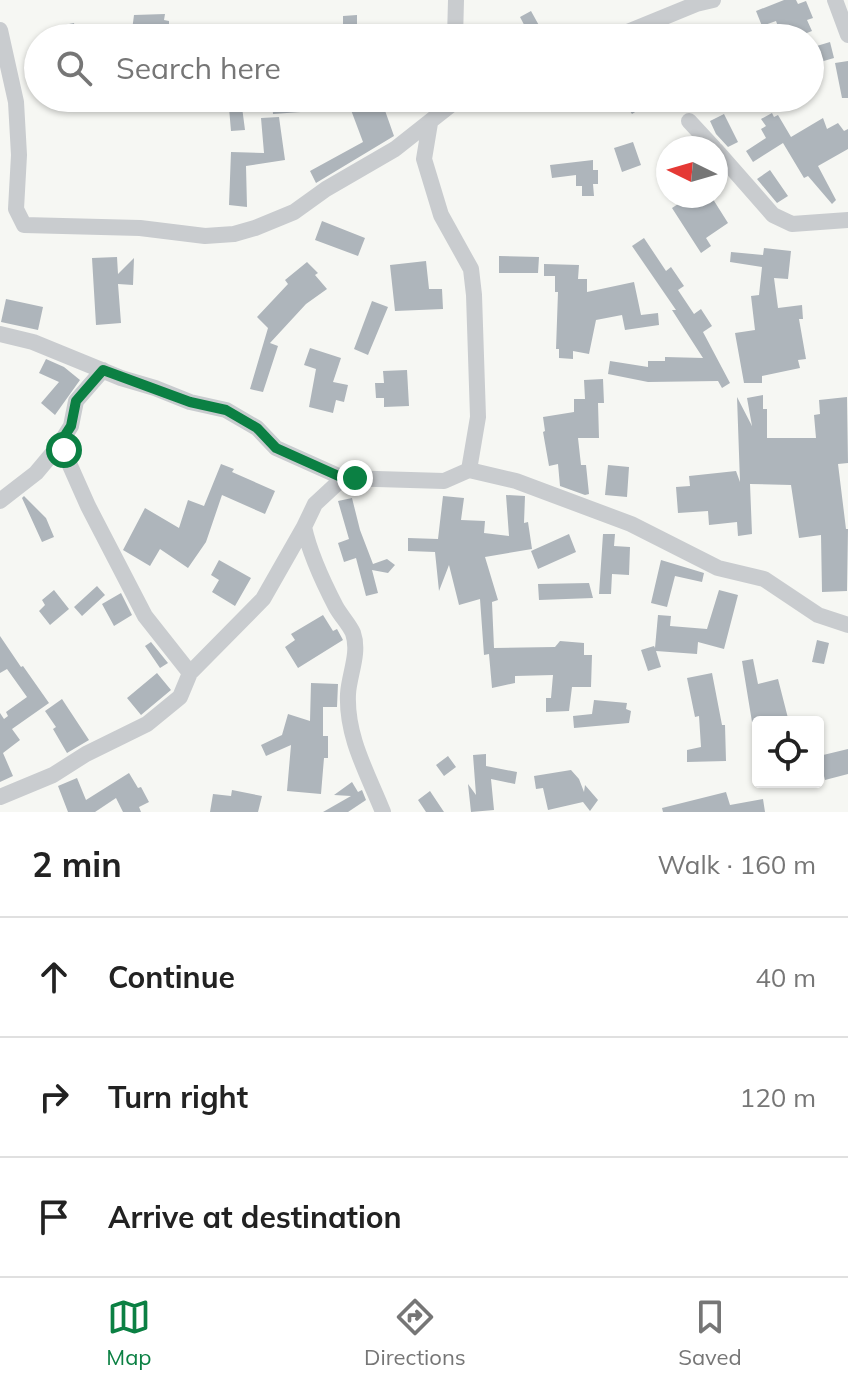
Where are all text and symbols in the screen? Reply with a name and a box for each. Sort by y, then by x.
search box [24,24,824,112]
icon: search [52,46,96,90]
text: Search here [116,49,281,87]
north arrow [656,136,728,208]
route start [46,432,82,468]
route end [337,460,373,496]
map controls [752,716,824,788]
button: locate [752,716,824,788]
text: 2 min [32,843,122,886]
text: Walk · 160 m [657,848,816,881]
icon: ahead [32,955,76,999]
text: Continue [108,958,235,996]
text: 40 m [755,961,816,994]
icon: right [32,1075,76,1119]
text: Turn right [108,1078,248,1116]
text: 120 m [740,1081,816,1114]
icon: arrive [32,1195,76,1239]
text: Arrive at destination [108,1198,402,1236]
tab: Map [106,1295,152,1371]
tab: Directions [364,1295,466,1371]
tab: Saved [678,1295,742,1371]

